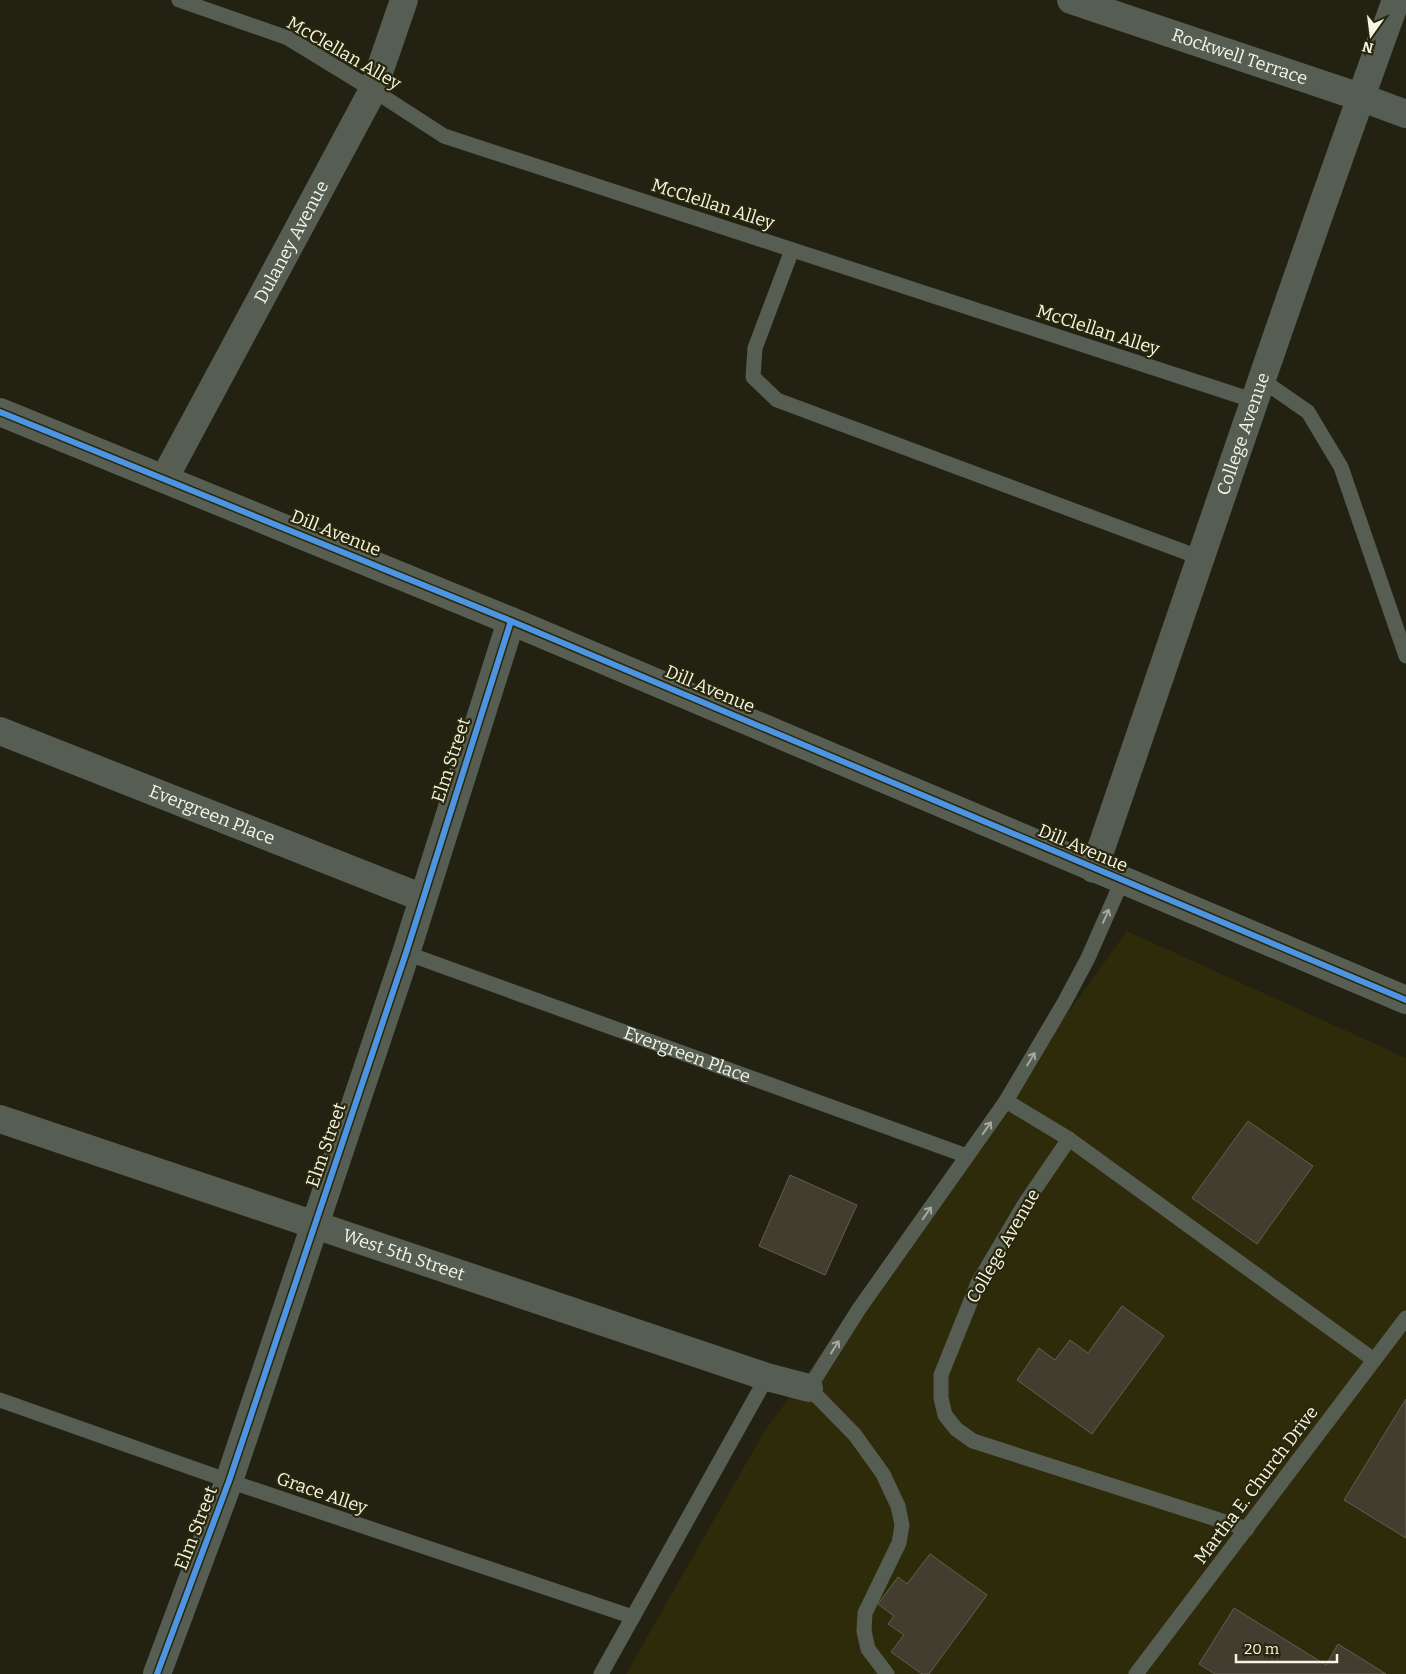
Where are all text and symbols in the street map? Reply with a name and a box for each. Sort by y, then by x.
north arrow [1346,10,1396,60]
street label: McClellan Alley [283,11,405,95]
street label: Rockwell Terrace [1169,24,1310,90]
text: N [1360,38,1375,57]
street label: McClellan Alley [649,174,778,234]
street label: Dulaney Avenue [249,177,333,307]
street label: McClellan Alley [1034,300,1163,360]
street label: College Avenue [1212,370,1274,498]
street label: Dill Avenue [288,505,384,561]
street label: Dill Avenue [662,660,758,718]
street label: Elm Street [427,714,475,805]
street label: Evergreen Place [146,780,278,849]
street label: Dill Avenue [1035,819,1131,877]
one-way arrow [1102,909,1112,924]
street label: Evergreen Place [621,1022,754,1088]
one-way arrow [1026,1053,1036,1067]
street label: Elm Street [301,1099,351,1190]
one-way arrow [982,1122,992,1136]
street label: College Avenue [961,1185,1045,1307]
one-way arrow [922,1206,932,1220]
street label: West 5th Street [340,1224,468,1286]
one-way arrow [830,1340,840,1354]
street label: Martha E. Church Drive [1189,1402,1323,1568]
street label: Grace Alley [274,1467,371,1519]
street label: Elm Street [170,1483,222,1573]
scale bar [1236,1632,1337,1664]
text: 20 m [1244,1640,1280,1658]

